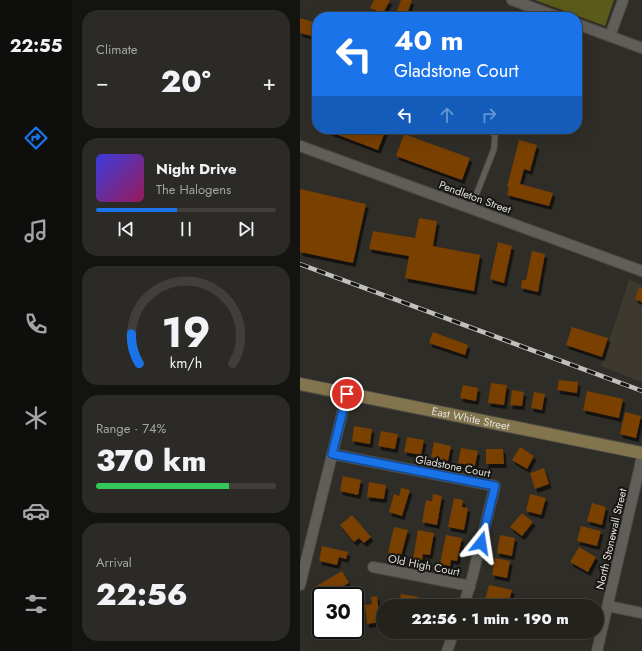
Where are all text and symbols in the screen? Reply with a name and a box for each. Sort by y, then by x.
text: 40 m [394,20,463,61]
icon: left [328,28,380,80]
text: 22:55 [10,33,62,59]
text: Climate [96,40,137,59]
text: Gladstone Court [394,58,519,84]
text: 20° [161,60,211,103]
text: − [96,66,109,98]
text: + [262,66,276,98]
icon: left [394,104,416,126]
icon: ahead [436,104,458,126]
icon: right [478,104,500,126]
icon: directions [22,124,50,152]
text: Night Drive [156,158,237,180]
street label: Pendleton Street [437,177,514,218]
text: The Halogens [156,180,231,199]
icon: music [22,217,50,245]
icon: previous [115,218,137,240]
icon: pause [175,218,197,240]
icon: next [235,218,257,240]
text: 19 [162,301,210,362]
icon: phone [22,310,50,338]
text: km/h [170,352,202,372]
pin [330,377,364,411]
icon: arrive [336,383,358,405]
street label: East White Street [430,403,511,434]
icon: climate [22,404,50,432]
text: Range · 74% [96,419,166,438]
text: 370 km [96,439,207,482]
street label: Gladstone Court [414,451,492,481]
street label: North Stonewall Street [592,487,630,591]
icon: car [22,497,50,525]
position arrow [460,522,502,564]
street label: Old High Court [387,550,462,580]
text: Arrival [96,553,132,572]
text: 22:56 [96,573,188,616]
speed limit sign: 30 [312,587,364,639]
icon: filters [22,590,50,618]
text: 22:56 · 1 min · 190 m [411,608,569,630]

